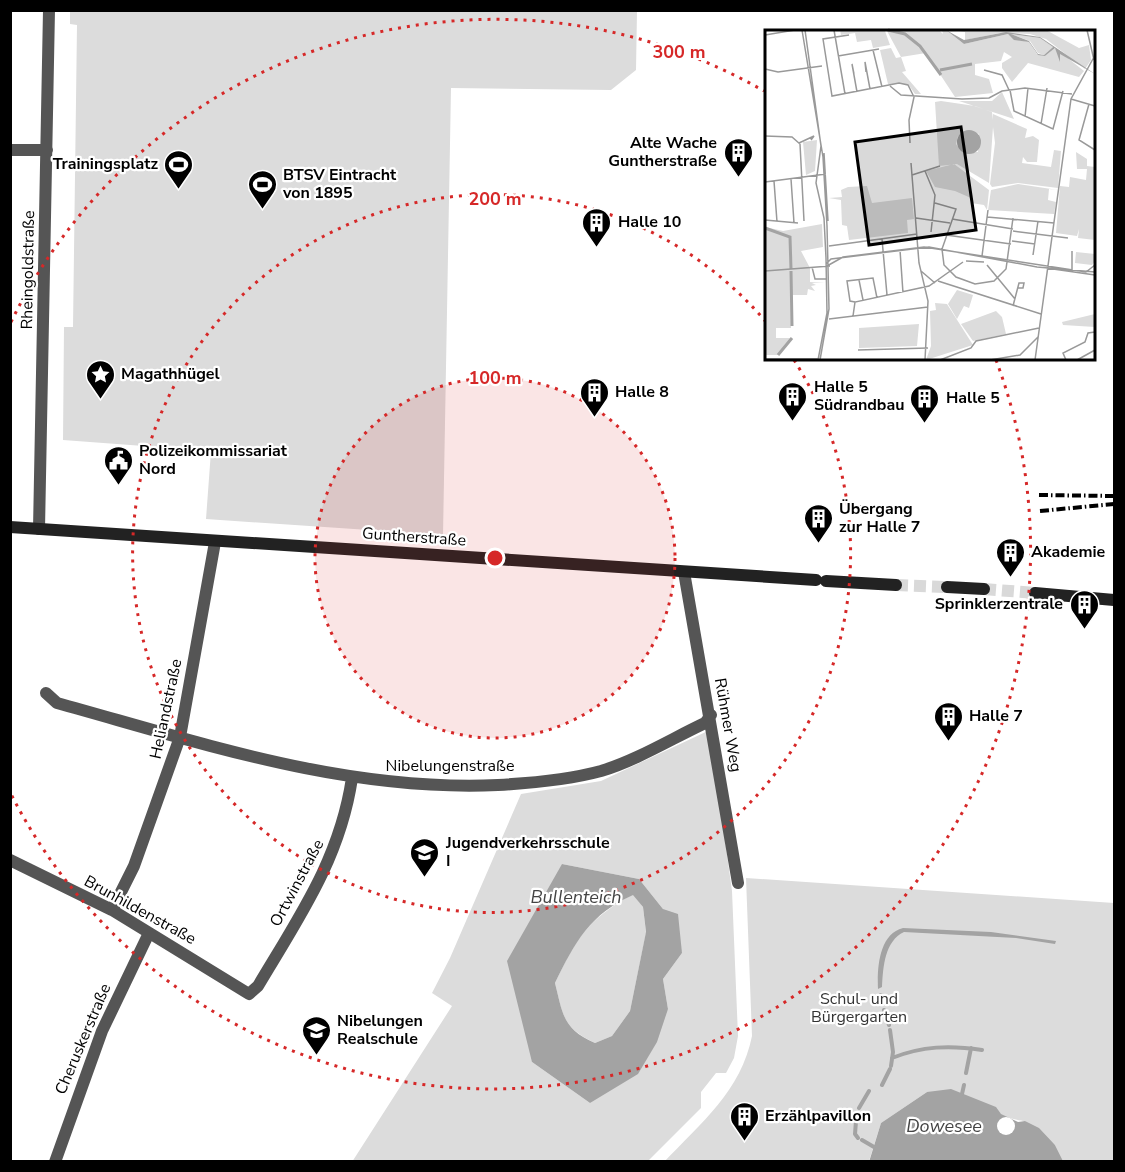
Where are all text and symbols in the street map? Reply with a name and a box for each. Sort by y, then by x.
inset map [765,30,1095,360]
text: 300 m [652,40,706,64]
place label: Alte Wache Guntherstraße [608,132,717,172]
building icon: Alte Wache Guntherstraße [722,136,754,178]
sports icon: Trainingsplatz [163,148,195,190]
place label: Trainingsplatz [53,153,158,175]
place label: BTSV Eintracht von 1895 [282,164,397,204]
sports icon: BTSV Eintracht von 1895 [246,168,278,210]
text: 200 m [468,187,522,211]
building icon: Halle 10 [581,206,613,248]
street label: Rheingoldstraße [16,210,40,330]
place label: Halle 10 [618,211,681,233]
place icon: Magathhügel [84,358,116,400]
place label: Magathhügel [121,363,220,385]
text: 100 m [468,366,522,390]
building icon: Halle 8 [578,376,610,418]
place label: Halle 5 Südrandbau [814,376,904,416]
building icon: Halle 5 Südrandbau [777,380,809,422]
place label: Halle 8 [615,381,669,403]
building icon: Halle 5 [909,382,941,424]
place label: Halle 5 [946,387,1000,409]
place label: Polizeikommissariat Nord [139,440,288,480]
public building icon: Polizeikommissariat Nord [102,444,134,486]
place label: Übergang zur Halle 7 [839,498,920,538]
building icon: Übergang zur Halle 7 [802,502,834,544]
street label: Guntherstraße [361,522,467,552]
building icon: Akademie [994,536,1026,578]
place label: Akademie [1031,541,1106,563]
centre of rings [485,548,505,568]
building icon: Sprinklerzentrale [1068,588,1100,630]
place label: Sprinklerzentrale [935,593,1063,615]
street label: Heliandstraße [145,657,187,761]
street label: Rühmer Weg [709,676,747,774]
building icon: Halle 7 [932,700,964,742]
place label: Halle 7 [969,705,1023,727]
street label: Nibelungenstraße [386,755,514,777]
place label: Jugendverkehrsschule I [445,832,610,872]
street label: Ortwinstraße [265,835,329,931]
school or university icon: Jugendverkehrsschule I [409,836,441,878]
street label: Brunhildenstraße [80,870,200,950]
water label: Bullenteich [530,885,622,909]
street label: Cheruskerstraße [50,980,116,1098]
park label: Schul- und Bürgergarten [811,988,907,1028]
place label: Nibelungen Realschule [337,1010,423,1050]
school or university icon: Nibelungen Realschule [300,1014,332,1056]
building icon: Erzählpavillon [728,1100,760,1142]
place label: Erzählpavillon [765,1105,871,1127]
water label: Dowesee [906,1114,982,1138]

